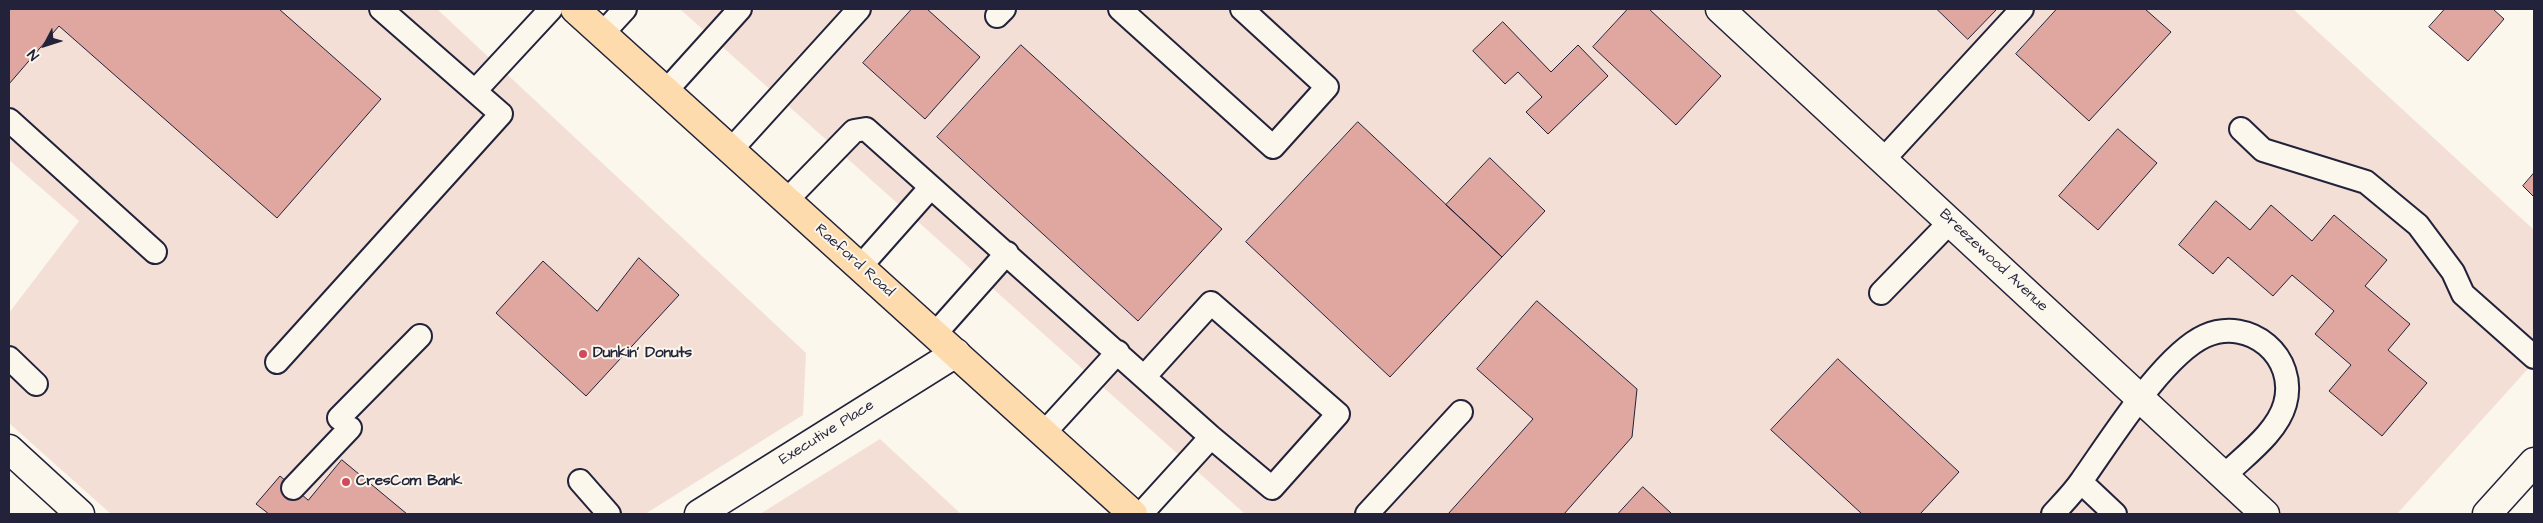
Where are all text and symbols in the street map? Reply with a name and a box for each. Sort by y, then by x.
north arrow [20,20,70,70]
text: N [23,45,44,64]
street label: Breezewood Avenue [1935,206,2051,316]
street label: Raeford Road [811,221,897,301]
place label: Dunkin' Donuts [593,345,692,363]
marker: Dunkin' Donuts [577,348,589,360]
street label: Executive Place [776,397,878,469]
place label: CresCom Bank [356,473,462,491]
marker: CresCom Bank [340,476,352,488]

